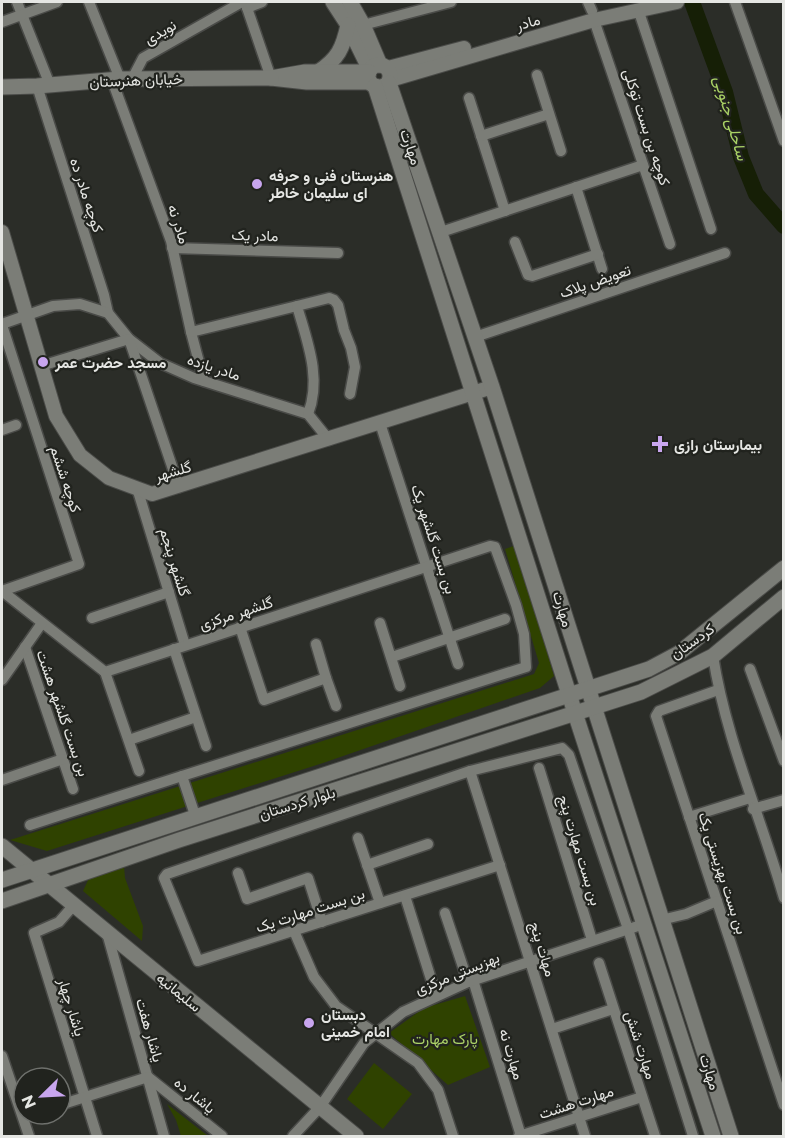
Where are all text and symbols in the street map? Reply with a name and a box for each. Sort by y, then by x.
street label: مادر [513,10,542,35]
street label: نویدی [140,15,180,50]
street label: کوچه بن بست توکلی [618,66,675,188]
street label: خیابان هنرستان [89,69,183,91]
water label: ساحلی جنوبی [709,74,752,163]
street label: مهارت [396,127,426,167]
street label: کوچه مادر ده [65,155,108,235]
place label: هنرستان فنی و حرفه ای سلیمان خاطر [268,166,393,202]
marker: هنرستان فنی و حرفه ای سلیمان خاطر [250,177,264,191]
street label: مادر نه [164,202,194,246]
street label: مادر یک [231,225,279,245]
street label: تعویض پلاک [557,260,634,303]
street label: مادر یازده [185,349,243,385]
place label: مسجد حضرت عمر [54,353,166,372]
marker: مسجد حضرت عمر [36,355,50,369]
marker: بیمارستان رازی [651,435,669,453]
place label: بیمارستان رازی [674,435,762,454]
street label: کوچه ششم [45,443,86,515]
street label: گلشهر [151,457,194,486]
street label: بن بست گلشهر یک [406,482,461,597]
street label: گلشهر پنجم [155,525,195,599]
street label: مهارت [549,589,577,629]
street label: گلشهر مرکزی [197,592,276,635]
street label: کردستان [666,619,718,663]
street label: بن بست گلشهر هشت [32,647,94,779]
street label: بلوار کردستان [257,782,337,824]
street label: بن بست مهارت پنج [552,792,606,908]
street label: بن بست بهزیستی یک [693,810,752,937]
street label: بن بست مهارت یک [253,883,367,937]
street label: مهات پنج [524,919,560,979]
street label: بهزیستی مرکزی [412,947,502,999]
street label: سلیمانیه [153,968,205,1016]
street label: یاشار چهار [53,975,90,1039]
street label: یاشار هفت [132,996,168,1064]
place label: دبستان امام خمینی [321,1005,390,1042]
street label: مهارت شش [620,1008,661,1082]
marker: دبستان امام خمینی [302,1016,316,1030]
street label: مهارت نه [495,1026,529,1082]
park label: پارک مهارت [412,1029,478,1049]
street label: مهارت [695,1052,725,1092]
north arrow [12,1066,72,1126]
street label: یاشار ده [171,1073,219,1117]
street label: مهارت هشت [536,1081,616,1123]
text: N [17,1092,40,1112]

